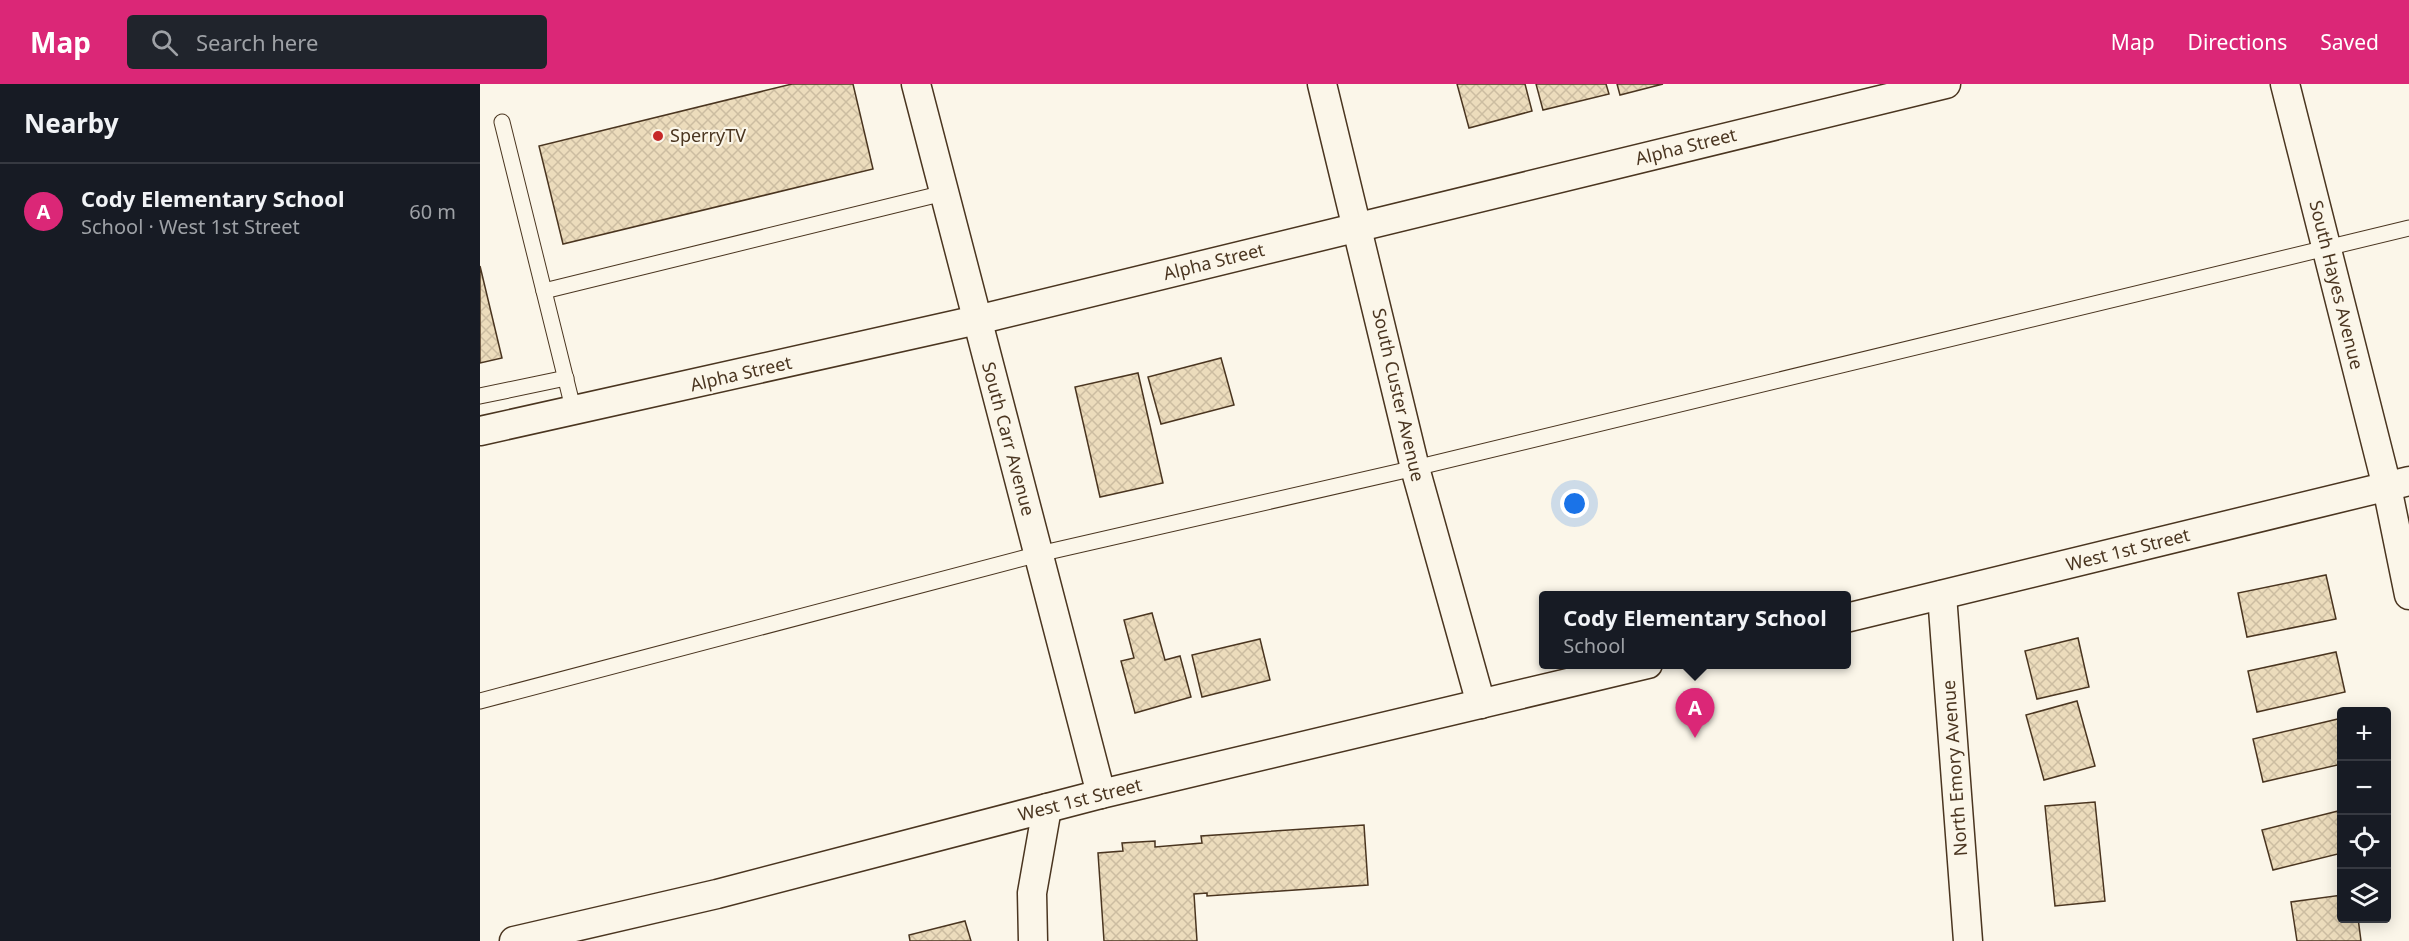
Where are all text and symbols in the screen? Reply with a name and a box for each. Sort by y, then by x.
search box [127,15,547,69]
text: Map [30,23,91,61]
icon: search [148,26,181,59]
text: Search here [196,27,318,57]
text: Map [2111,28,2155,56]
text: Directions [2188,28,2287,56]
text: Saved [2320,28,2379,56]
text: Nearby [24,105,119,141]
street label: Alpha Street [1633,122,1739,170]
place label: SperryTV [670,123,746,147]
marker: SperryTV [651,129,665,143]
text: Cody Elementary School [81,183,345,213]
text: A [37,198,50,225]
text: 60 m [409,198,456,225]
street label: South Hayes Avenue [2304,198,2370,372]
text: School · West 1st Street [81,213,300,240]
street label: Alpha Street [1161,237,1267,285]
street label: South Custer Avenue [1367,306,1431,484]
street label: Alpha Street [688,350,794,396]
street label: South Carr Avenue [977,359,1041,518]
your location [1560,489,1589,518]
street label: West 1st Street [2063,522,2193,576]
popup [1539,591,1851,669]
text: Cody Elementary School [1563,602,1827,632]
text: School [1563,632,1625,659]
street label: North Emory Avenue [1936,679,1972,857]
pin: A [1676,688,1714,738]
map controls [2337,707,2391,923]
button: + [2337,707,2391,761]
button: − [2337,761,2391,815]
street label: West 1st Street [1015,772,1145,826]
button: locate [2337,815,2391,869]
button: layers [2337,869,2391,923]

